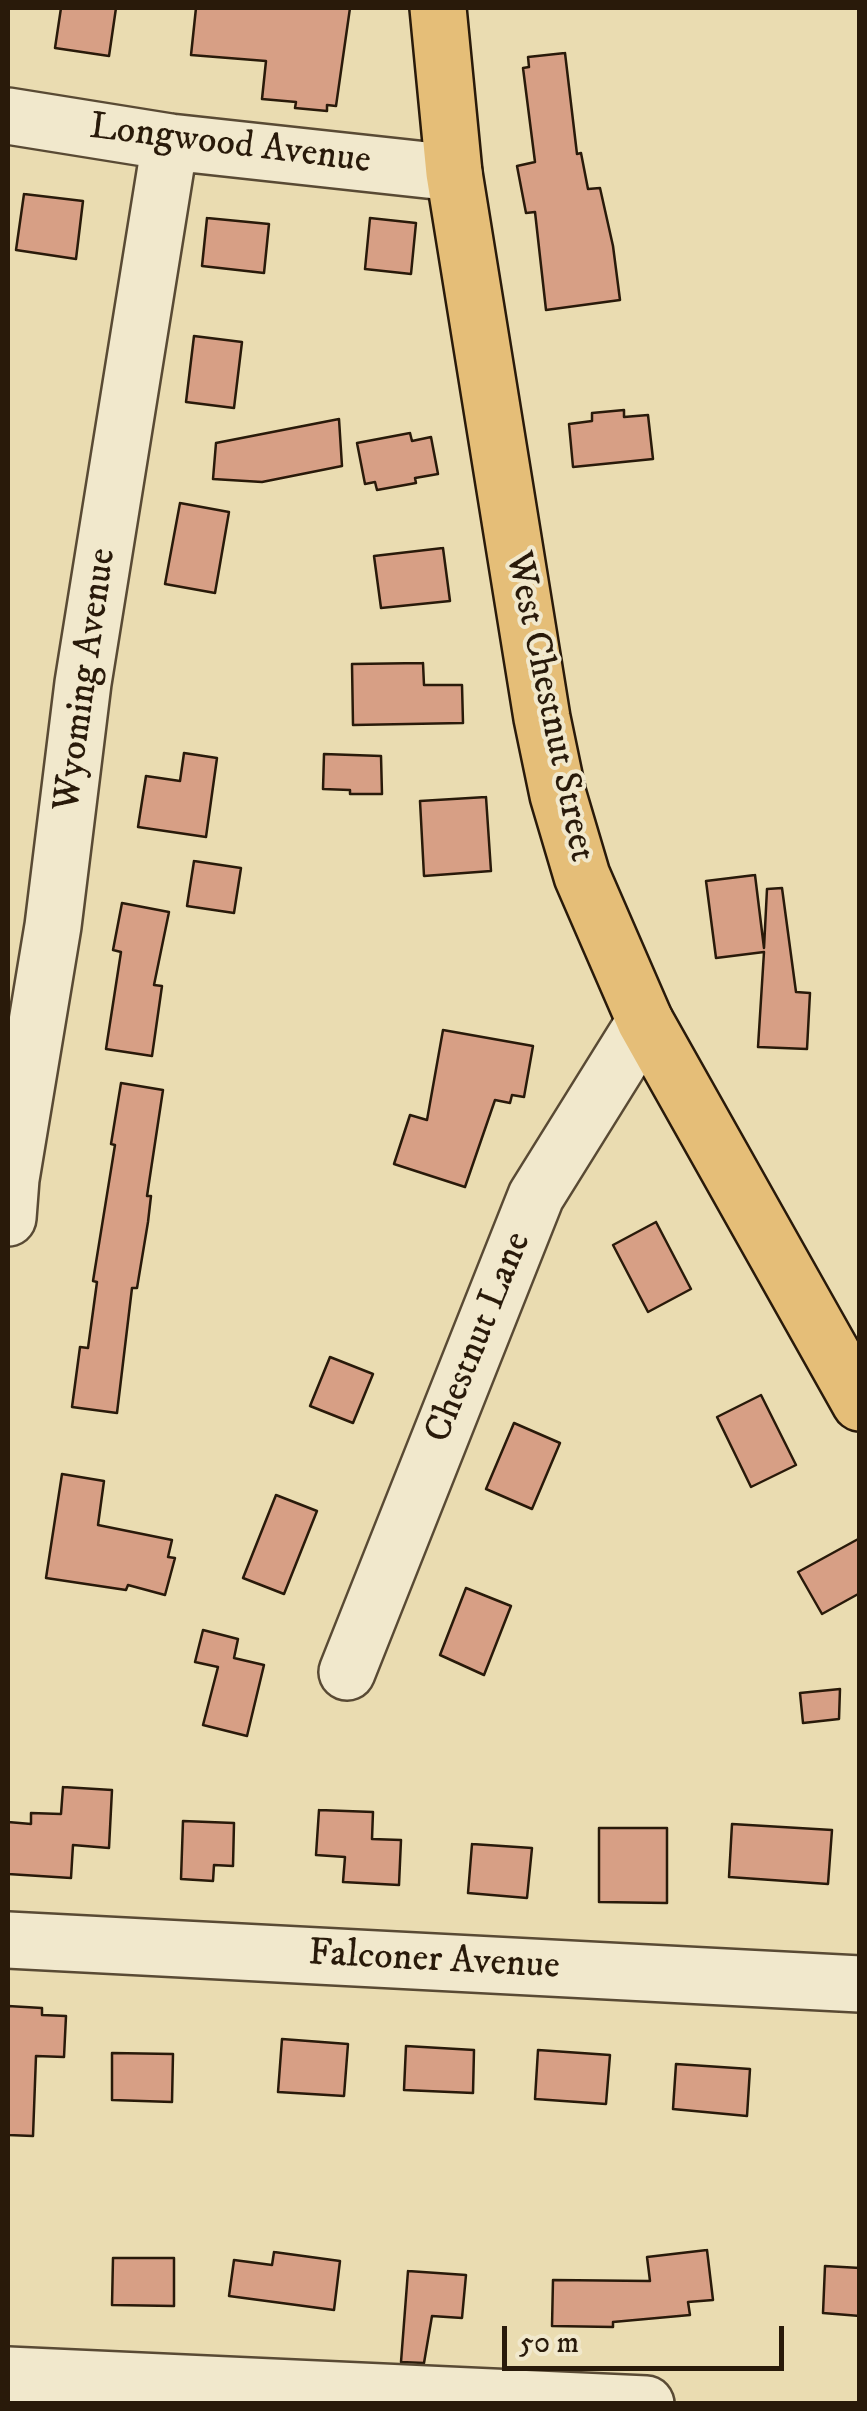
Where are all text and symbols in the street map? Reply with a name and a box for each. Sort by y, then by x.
street label: Longwood Avenue [87,106,373,186]
street label: Wyoming Avenue [46,546,128,814]
street label: West Chestnut Street [493,548,603,866]
street label: Chestnut Lane [417,1226,543,1450]
street label: Falconer Avenue [307,1933,561,1991]
scale bar [507,2306,790,2368]
text: 50 m [519,2325,579,2362]

